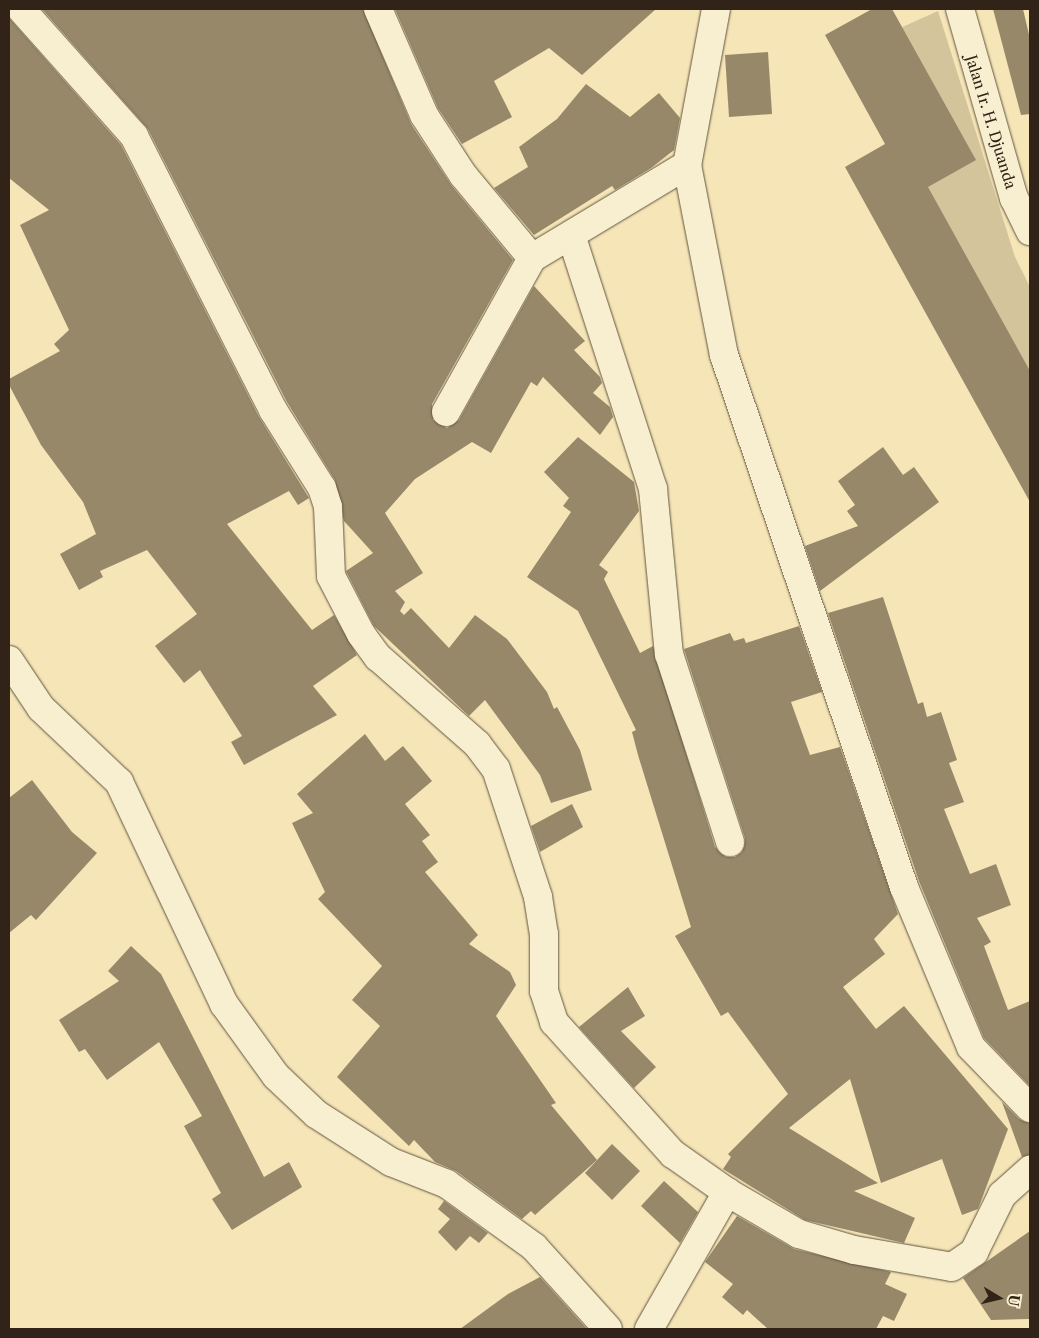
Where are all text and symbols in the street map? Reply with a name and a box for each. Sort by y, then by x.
street label: Jalan Ir. H. Djuanda [962,53,1020,191]
north arrow [974,1273,1024,1323]
text: U [1004,1293,1024,1307]

